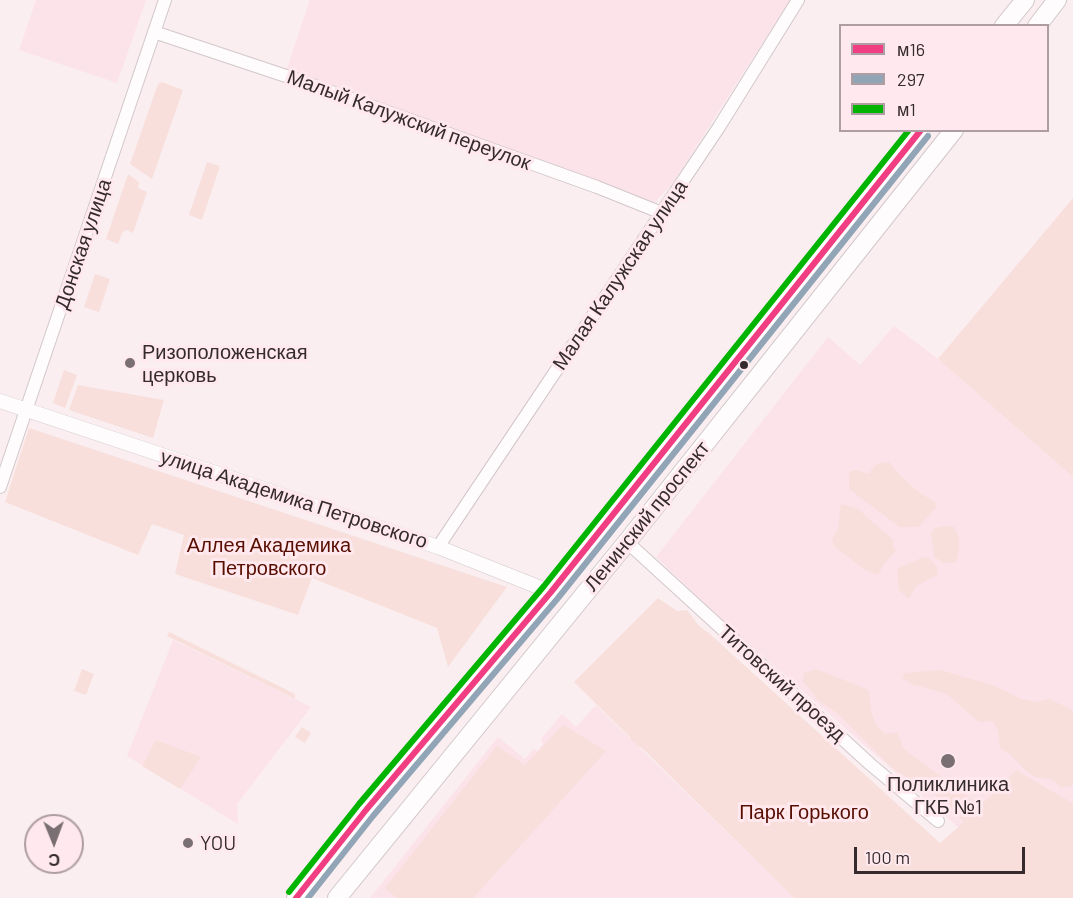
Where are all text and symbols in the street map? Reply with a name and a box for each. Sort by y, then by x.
legend [839,24,1049,132]
text: м16 [897,38,925,60]
street label: Малый Калужский переулок [284,65,534,175]
text: 297 [897,68,925,90]
text: м1 [897,98,916,120]
street label: Донская улица [50,176,116,312]
street label: Малая Калужская улица [547,176,693,374]
place label: Ризоположенская церковь [142,340,308,387]
marker: Ризоположенская церковь [123,356,137,370]
unlabelled marker [738,359,750,371]
street label: Ленинский проспект [579,436,715,596]
street label: улица Академика Петровского [157,444,431,554]
park label: Аллея Академика Петровского [187,533,351,580]
street label: Титовский проезд [714,620,850,746]
marker: Поликлиника ГКБ №1 [939,752,957,770]
place label: Поликлиника ГКБ №1 [887,772,1009,819]
park label: Парк Горького [739,800,869,824]
north arrow [24,814,84,874]
place label: YOU [200,831,236,855]
scale bar [857,835,1028,873]
marker: YOU [181,836,195,850]
text: 100 m [865,846,910,868]
text: С [48,851,60,870]

